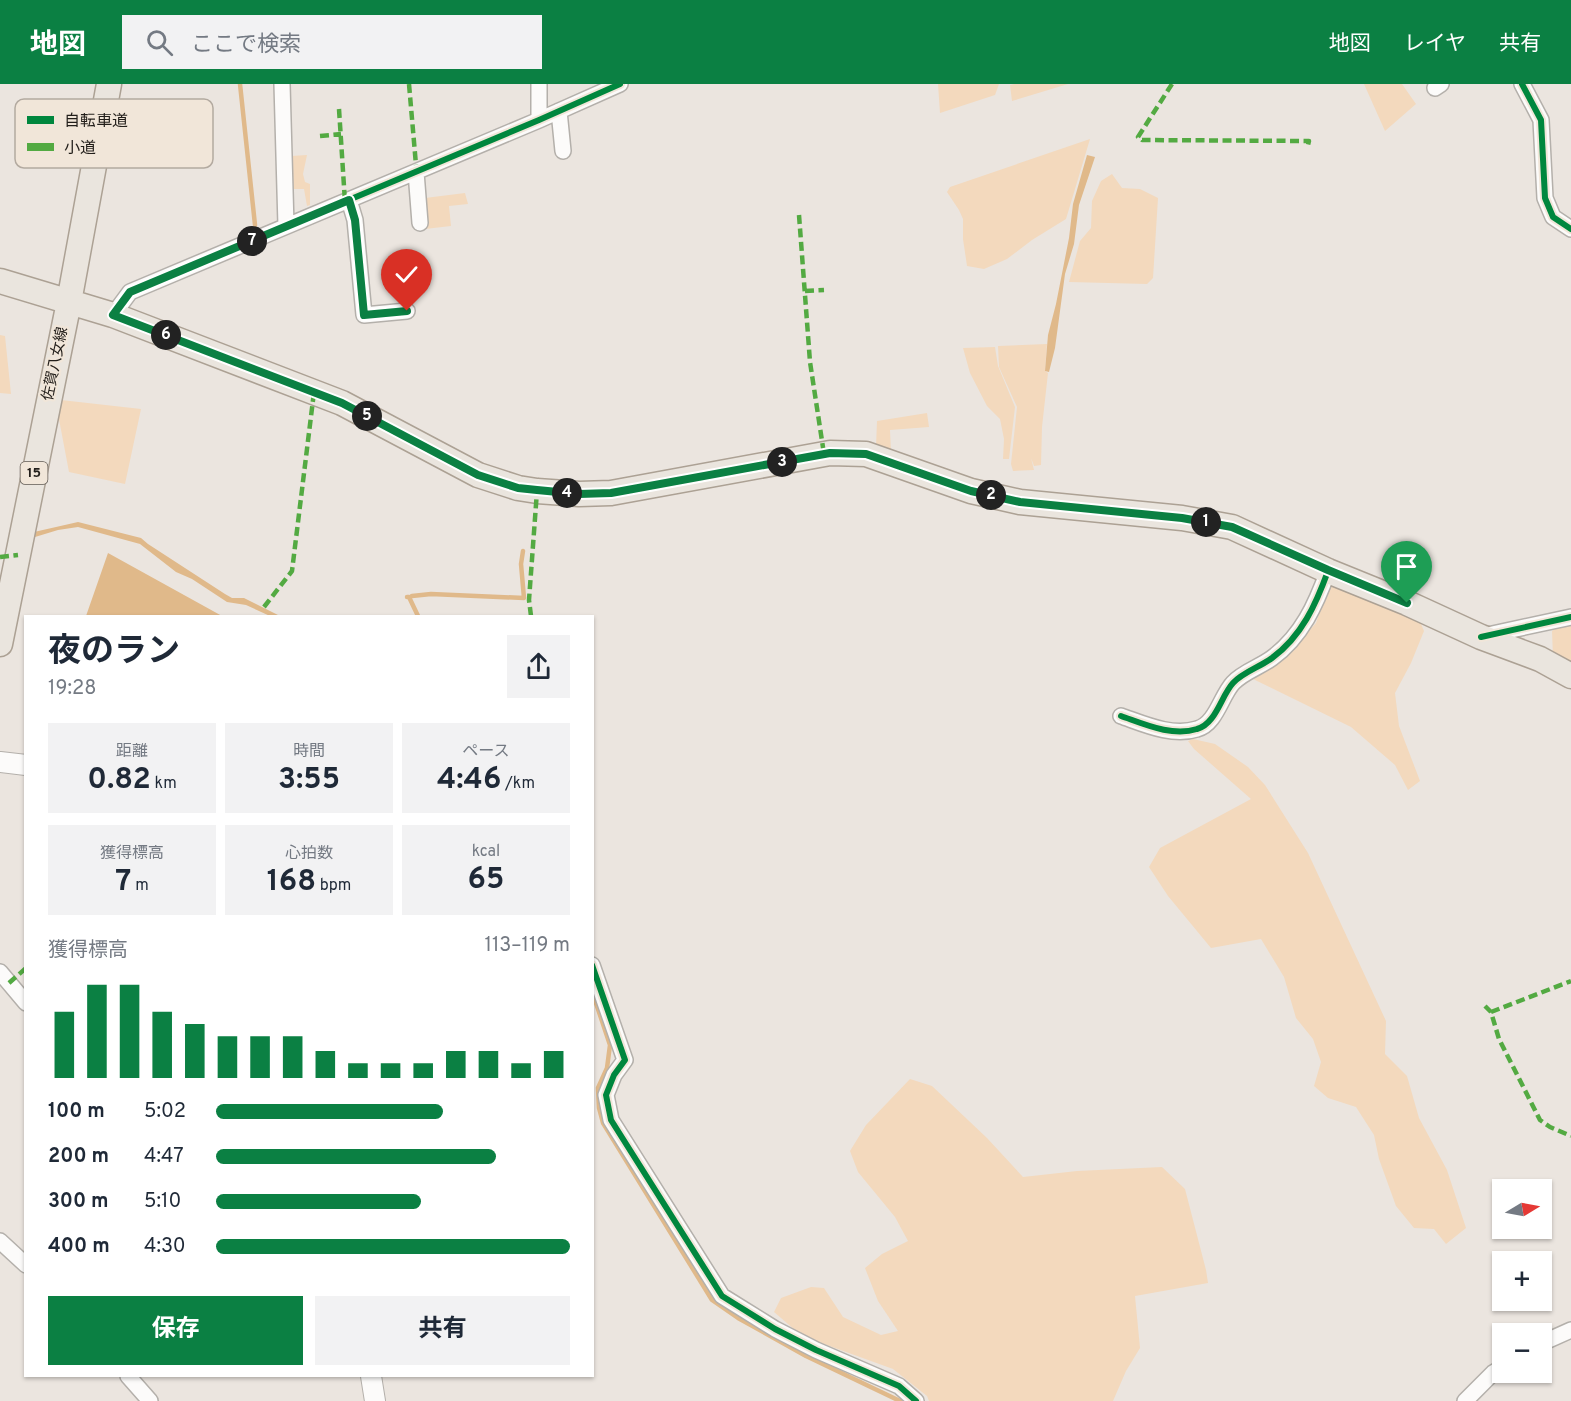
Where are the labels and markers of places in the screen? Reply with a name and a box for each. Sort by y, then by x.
pin: 7 [237,226,267,256]
pin [381,249,432,311]
pin: 6 [151,320,181,350]
pin: 5 [352,401,382,431]
pin: 3 [767,447,797,477]
pin: 4 [552,478,582,508]
pin: 2 [976,480,1006,510]
pin: 1 [1191,507,1221,537]
pin [1381,541,1432,603]

